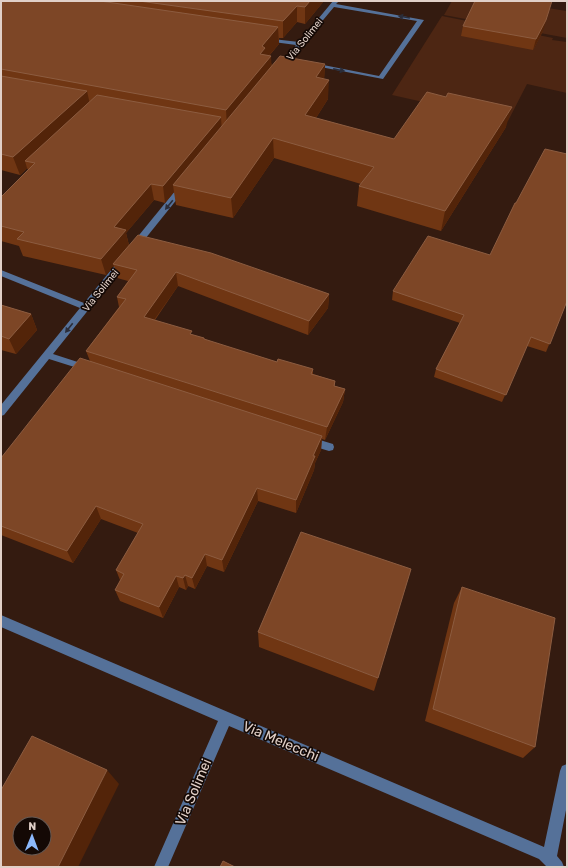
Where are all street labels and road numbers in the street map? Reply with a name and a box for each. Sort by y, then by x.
street label: Via Solimei [284,16,325,63]
street label: Via Solimei [80,267,121,314]
street label: Via Melecchi [240,718,322,765]
street label: Via Solimei [172,756,215,828]

